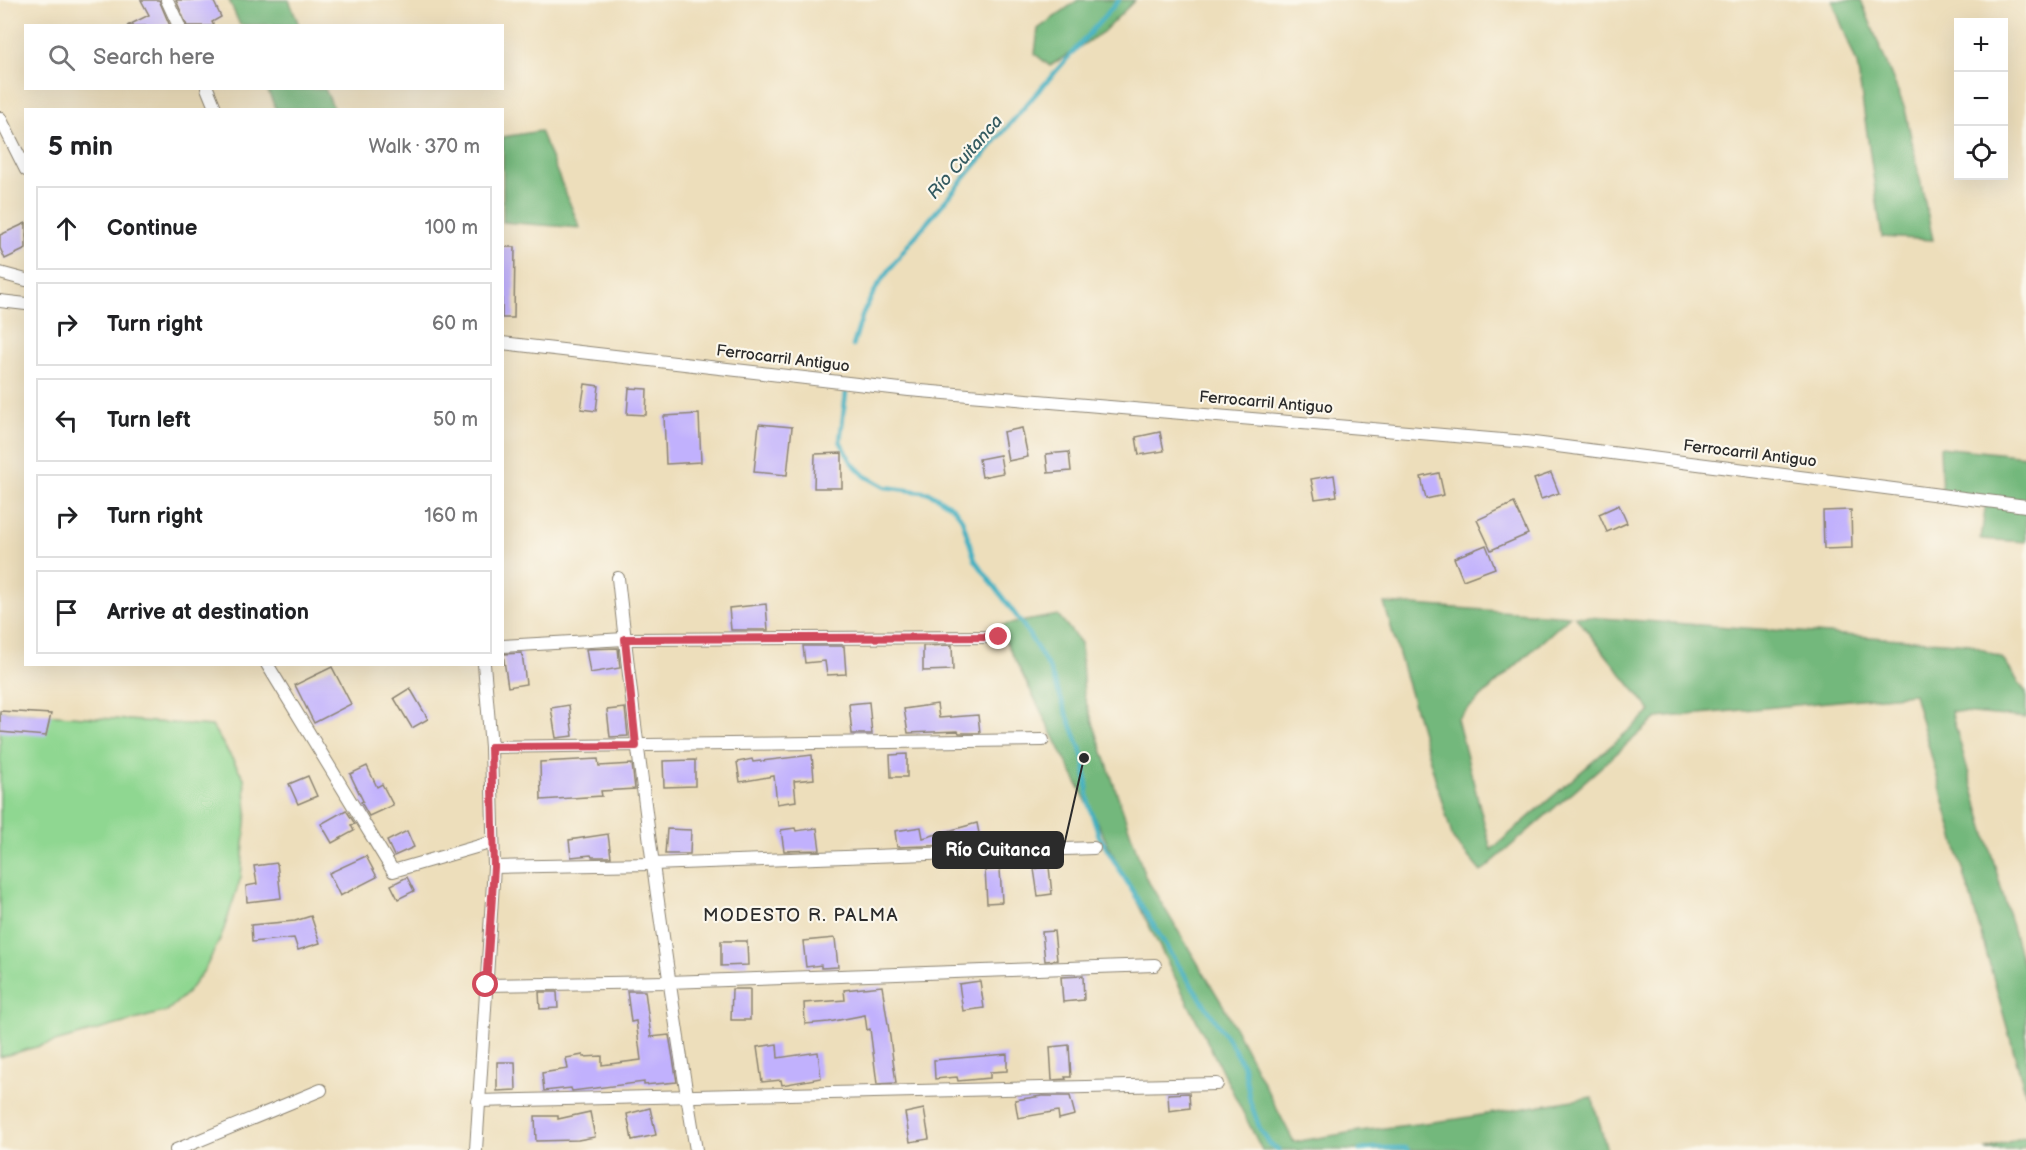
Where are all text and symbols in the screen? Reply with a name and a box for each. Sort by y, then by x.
map controls [1954,18,2008,180]
button: + [1954,18,2008,72]
search box [24,24,504,90]
icon: search [45,41,78,74]
text: Search here [93,44,215,71]
button: − [1954,72,2008,126]
water label: Río Cuitanca [923,111,1007,203]
button: locate [1954,126,2008,180]
text: 5 min [48,132,113,163]
text: Walk · 370 m [368,135,480,159]
icon: ahead [50,212,83,245]
text: Continue [107,215,197,242]
text: 100 m [425,216,478,240]
icon: right [50,308,83,341]
text: Turn right [107,311,203,338]
text: 60 m [432,312,478,336]
street label: Ferrocarril Antiguo [715,341,851,377]
street label: Ferrocarril Antiguo [1198,388,1334,418]
icon: left [50,404,83,437]
text: Turn left [107,407,191,434]
text: 50 m [433,408,478,432]
street label: Ferrocarril Antiguo [1682,436,1818,472]
icon: right [50,500,83,533]
text: Turn right [107,503,203,530]
text: 160 m [424,504,478,528]
icon: arrive [50,596,83,629]
text: Arrive at destination [107,599,309,626]
route end [985,623,1011,649]
callout: Río Cuitanca [933,832,1063,868]
text: Río Cuitanca [945,840,1051,861]
district label: MODESTO R. PALMA [703,905,899,926]
route start [472,971,498,997]

